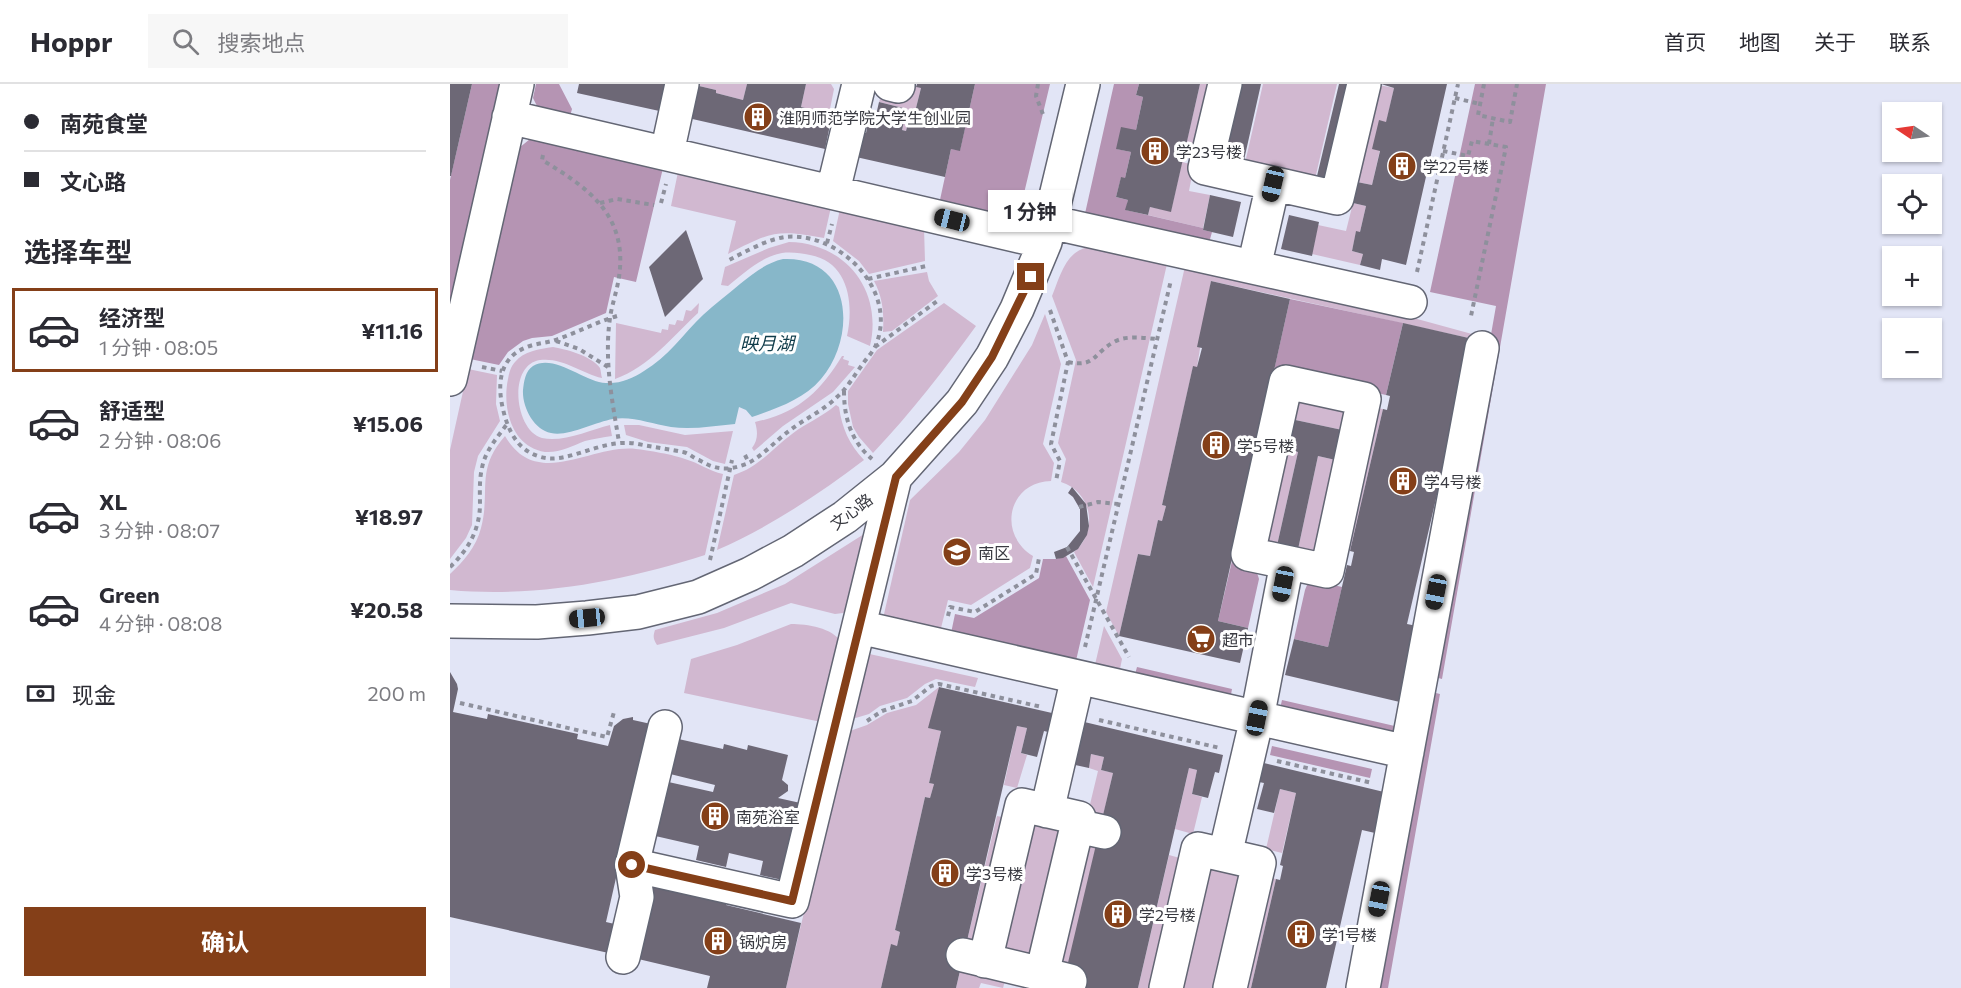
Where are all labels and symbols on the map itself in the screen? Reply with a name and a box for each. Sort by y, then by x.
building icon: 淮阴师范学院大学生创业园 [742,101,774,133]
north arrow [1882,102,1942,162]
place label: 淮阴师范学院大学生创业园 [779,108,971,127]
building icon: 学23号楼 [1139,135,1171,167]
place label: 学23号楼 [1176,142,1242,161]
building icon: 学22号楼 [1386,150,1418,182]
place label: 学22号楼 [1423,157,1489,176]
car [1260,164,1286,204]
callout: 1 分钟 [989,190,1073,232]
car [932,207,972,233]
route end [1017,263,1044,290]
water label: 映月湖 [740,332,797,354]
building icon: 学5号楼 [1200,429,1232,461]
place label: 学5号楼 [1237,436,1294,455]
building icon: 学4号楼 [1387,465,1419,497]
place label: 学4号楼 [1424,472,1482,491]
street label: 文心路 [826,489,876,533]
school or university icon: 南区 [941,536,973,568]
place label: 南区 [978,543,1010,562]
car [1271,565,1295,603]
car [1424,573,1448,611]
car [568,607,606,629]
supermarket icon: 超市 [1185,623,1217,655]
place label: 超市 [1222,630,1254,649]
car [1245,699,1269,737]
building icon: 南苑浴室 [699,800,731,832]
place label: 南苑浴室 [736,807,800,826]
route start [618,851,645,878]
building icon: 学3号楼 [929,857,961,889]
place label: 学3号楼 [966,864,1023,883]
car [1367,880,1391,918]
building icon: 学2号楼 [1102,898,1134,930]
place label: 学2号楼 [1139,905,1196,924]
building icon: 学1号楼 [1285,918,1317,950]
building icon: 锅炉房 [702,925,734,957]
place label: 学1号楼 [1322,925,1377,944]
place label: 锅炉房 [739,932,787,951]

